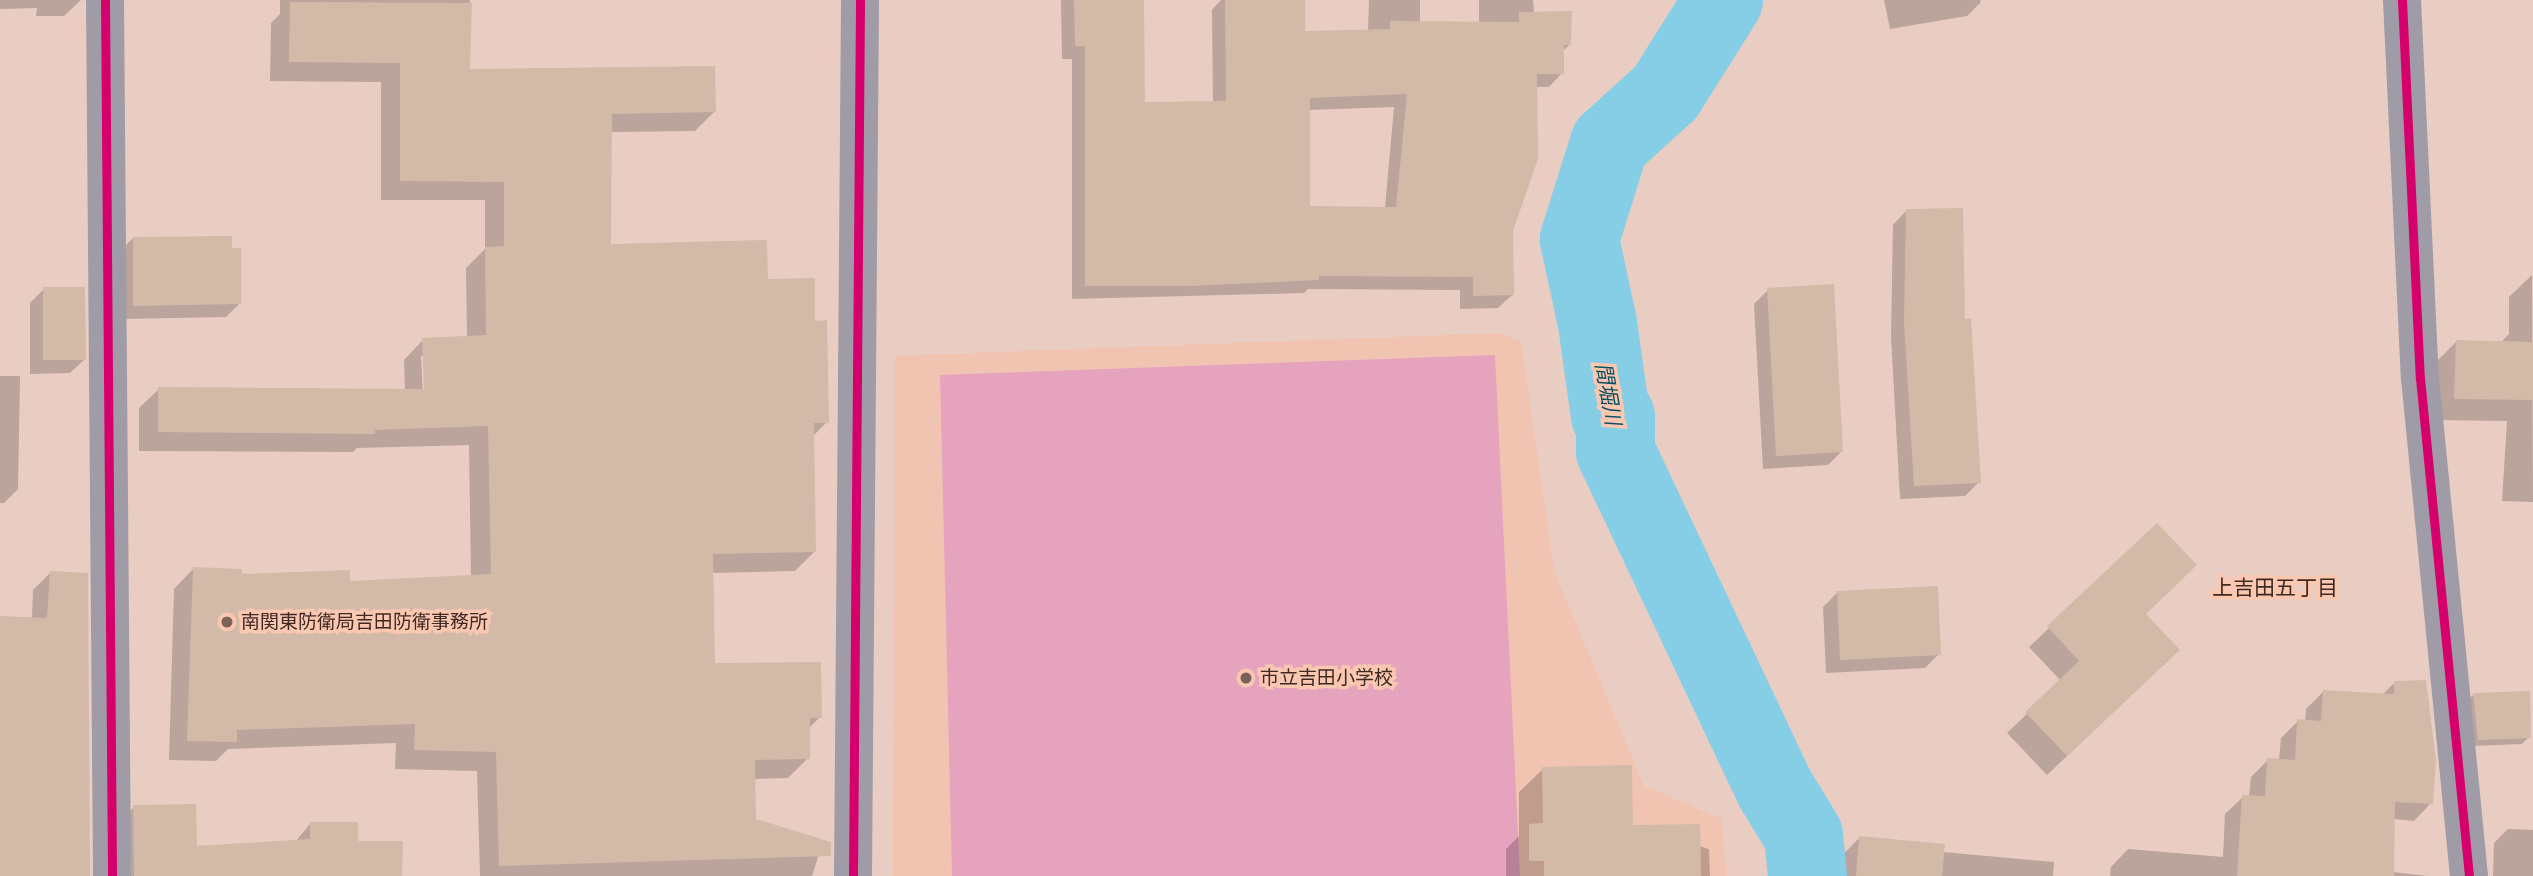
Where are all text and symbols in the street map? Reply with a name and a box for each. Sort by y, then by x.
water label: 間堀川 [1590,361,1626,427]
district label: 上吉田五丁目 [2212,575,2338,601]
place label: 南関東防衛局吉田防衛事務所 [241,611,488,633]
marker: 南関東防衛局吉田防衛事務所 [219,614,235,630]
place label: 市立吉田小学校 [1260,667,1393,689]
marker: 市立吉田小学校 [1238,670,1254,686]

